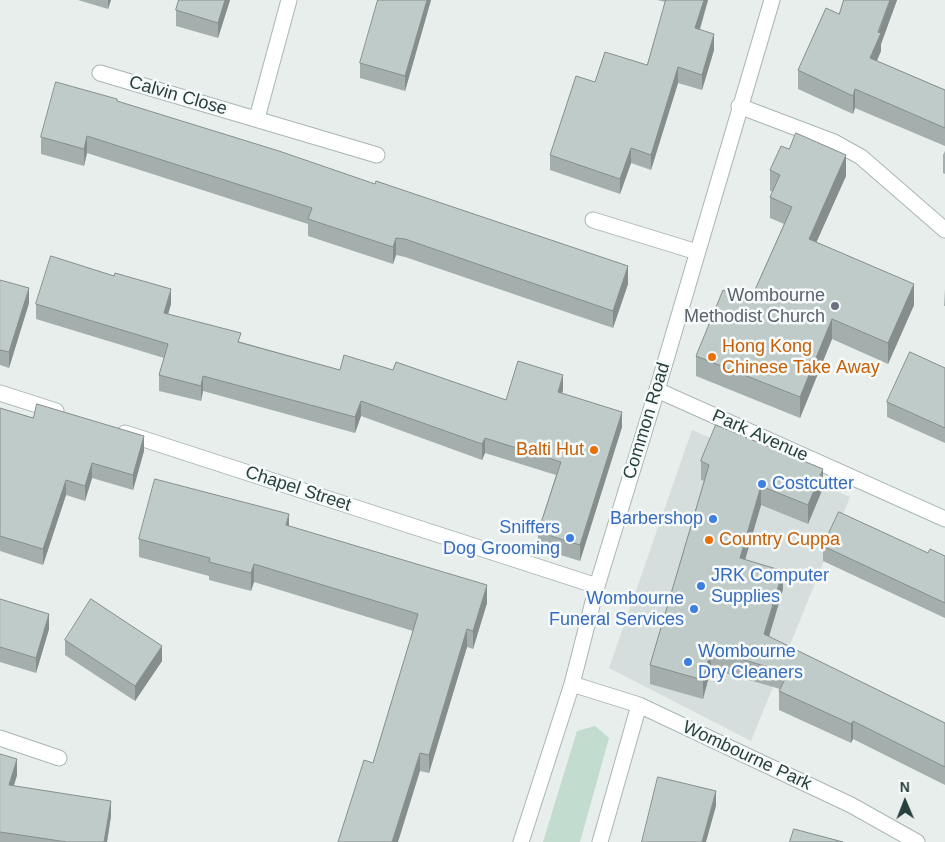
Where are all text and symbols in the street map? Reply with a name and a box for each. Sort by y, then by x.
street label: Calvin Close [126,72,230,120]
place label: Wombourne Methodist Church [684,285,825,328]
marker: Wombourne Methodist Church [829,300,841,312]
place label: Hong Kong Chinese Take Away [722,336,880,378]
marker: Hong Kong Chinese Take Away [706,351,718,363]
street label: Common Road [619,360,675,482]
street label: Park Avenue [709,405,811,467]
place label: Balti Hut [516,439,584,461]
marker: Balti Hut [588,444,600,456]
street label: Chapel Street [242,462,354,516]
place label: Costcutter [772,473,854,495]
marker: Costcutter [756,478,768,490]
place label: Barbershop [610,508,703,530]
marker: Barbershop [707,513,719,525]
place label: Sniffers Dog Grooming [443,517,560,560]
place label: Country Cuppa [719,529,840,551]
marker: Sniffers Dog Grooming [564,532,576,544]
marker: Country Cuppa [703,534,715,546]
place label: JRK Computer Supplies [711,565,829,608]
marker: JRK Computer Supplies [695,580,707,592]
place label: Wombourne Funeral Services [549,588,684,630]
marker: Wombourne Funeral Services [688,603,700,615]
place label: Wombourne Dry Cleaners [698,641,803,684]
marker: Wombourne Dry Cleaners [682,656,694,668]
street label: Wombourne Park [679,717,815,795]
north arrow [880,777,930,827]
text: N [900,779,910,795]

